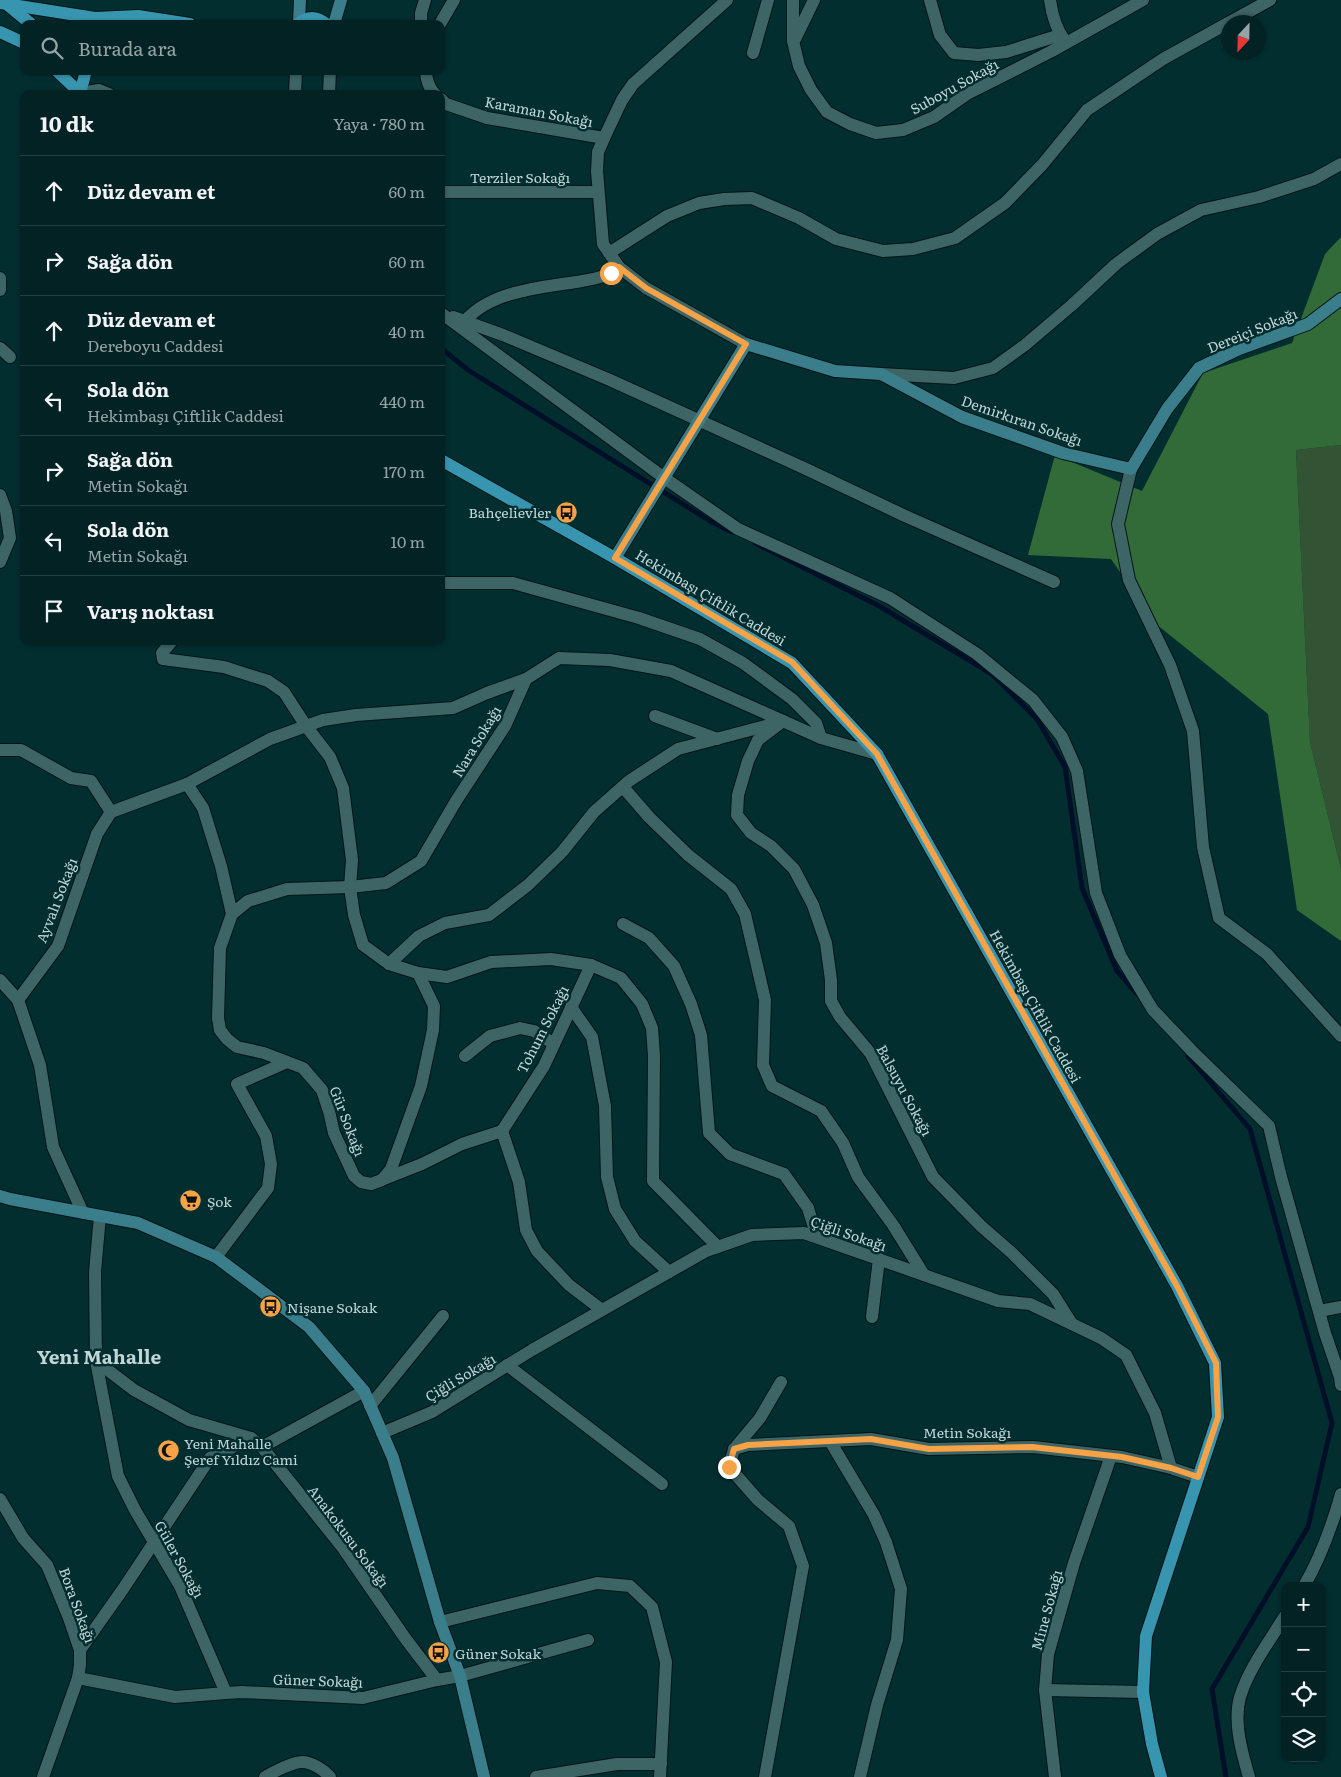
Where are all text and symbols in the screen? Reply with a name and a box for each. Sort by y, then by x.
north arrow [1221,15,1266,60]
search box [20,20,445,75]
icon: search [38,34,66,62]
text: Burada ara [78,34,177,62]
street label: Suboyu Sokağı [906,53,1002,118]
street label: Karaman Sokağı [483,91,595,131]
text: 10 dk [40,107,94,138]
text: Yaya · 780 m [333,111,425,135]
street label: Terziler Sokağı [470,167,571,187]
icon: ahead [40,177,68,205]
text: Düz devam et [87,177,215,205]
text: 60 m [388,179,425,203]
icon: right [40,247,68,275]
text: Sağa dön [87,247,173,275]
text: 60 m [388,249,425,273]
route start [600,262,623,285]
street label: Dereiçi Sokağı [1204,303,1300,357]
text: Düz devam et [87,305,215,333]
icon: ahead [40,317,68,345]
text: 40 m [388,319,425,343]
text: Dereboyu Caddesi [87,333,223,357]
text: Sola dön [87,375,169,403]
icon: left [40,387,68,415]
text: 440 m [379,389,425,413]
street label: Demirkıran Sokağı [959,390,1085,450]
text: Hekimbaşı Çiftlik Caddesi [87,403,284,427]
text: Sağa dön [87,445,173,473]
icon: right [40,457,68,485]
text: 170 m [383,459,425,483]
text: Metin Sokağı [87,473,188,497]
bus stop icon: Bahçelievler [555,500,579,524]
place label: Bahçelievler [468,502,551,522]
text: Sola dön [87,515,169,543]
icon: left [40,527,68,555]
text: 10 m [391,529,425,553]
text: Metin Sokağı [87,543,188,567]
street label: Hekimbaşı Çiftlik Caddesi [632,544,790,650]
icon: arrive [40,597,68,625]
text: Varış noktası [87,597,214,625]
street label: Nara Sokağı [447,701,505,781]
street label: Ayvalı Sokağı [31,854,82,945]
street label: Hekimbaşı Çiftlik Caddesi [986,926,1087,1086]
street label: Tohum Sokağı [511,981,573,1077]
street label: Balsuyu Sokağı [872,1041,938,1140]
street label: Gür Sokağı [325,1083,371,1159]
supermarket icon: Şok [179,1189,203,1213]
place label: Şok [207,1191,232,1211]
street label: Çiğli Sokağı [808,1211,890,1255]
bus stop icon: Nişane Sokak [259,1295,283,1319]
place label: Nişane Sokak [287,1297,378,1317]
district label: Yeni Mahalle [37,1342,162,1370]
street label: Çiğli Sokağı [421,1348,499,1406]
street label: Metin Sokağı [923,1422,1011,1442]
place label: Yeni Mahalle Şeref Yıldız Cami [184,1433,298,1469]
mosque icon: Yeni Mahalle Şeref Yıldız Cami [156,1439,180,1463]
route end [718,1456,741,1479]
street label: Anakokusu Sokağı [304,1481,394,1592]
street label: Güler Sokağı [151,1517,210,1601]
street label: Bora Sokağı [55,1564,101,1646]
street label: Mine Sokağı [1026,1567,1066,1653]
map controls [1281,1582,1326,1762]
button: + [1281,1582,1326,1627]
button: − [1281,1627,1326,1672]
bus stop icon: Güner Sokak [427,1641,451,1665]
place label: Güner Sokak [455,1643,542,1663]
street label: Güner Sokağı [273,1668,364,1692]
button: locate [1281,1672,1326,1717]
button: layers [1281,1717,1326,1762]

